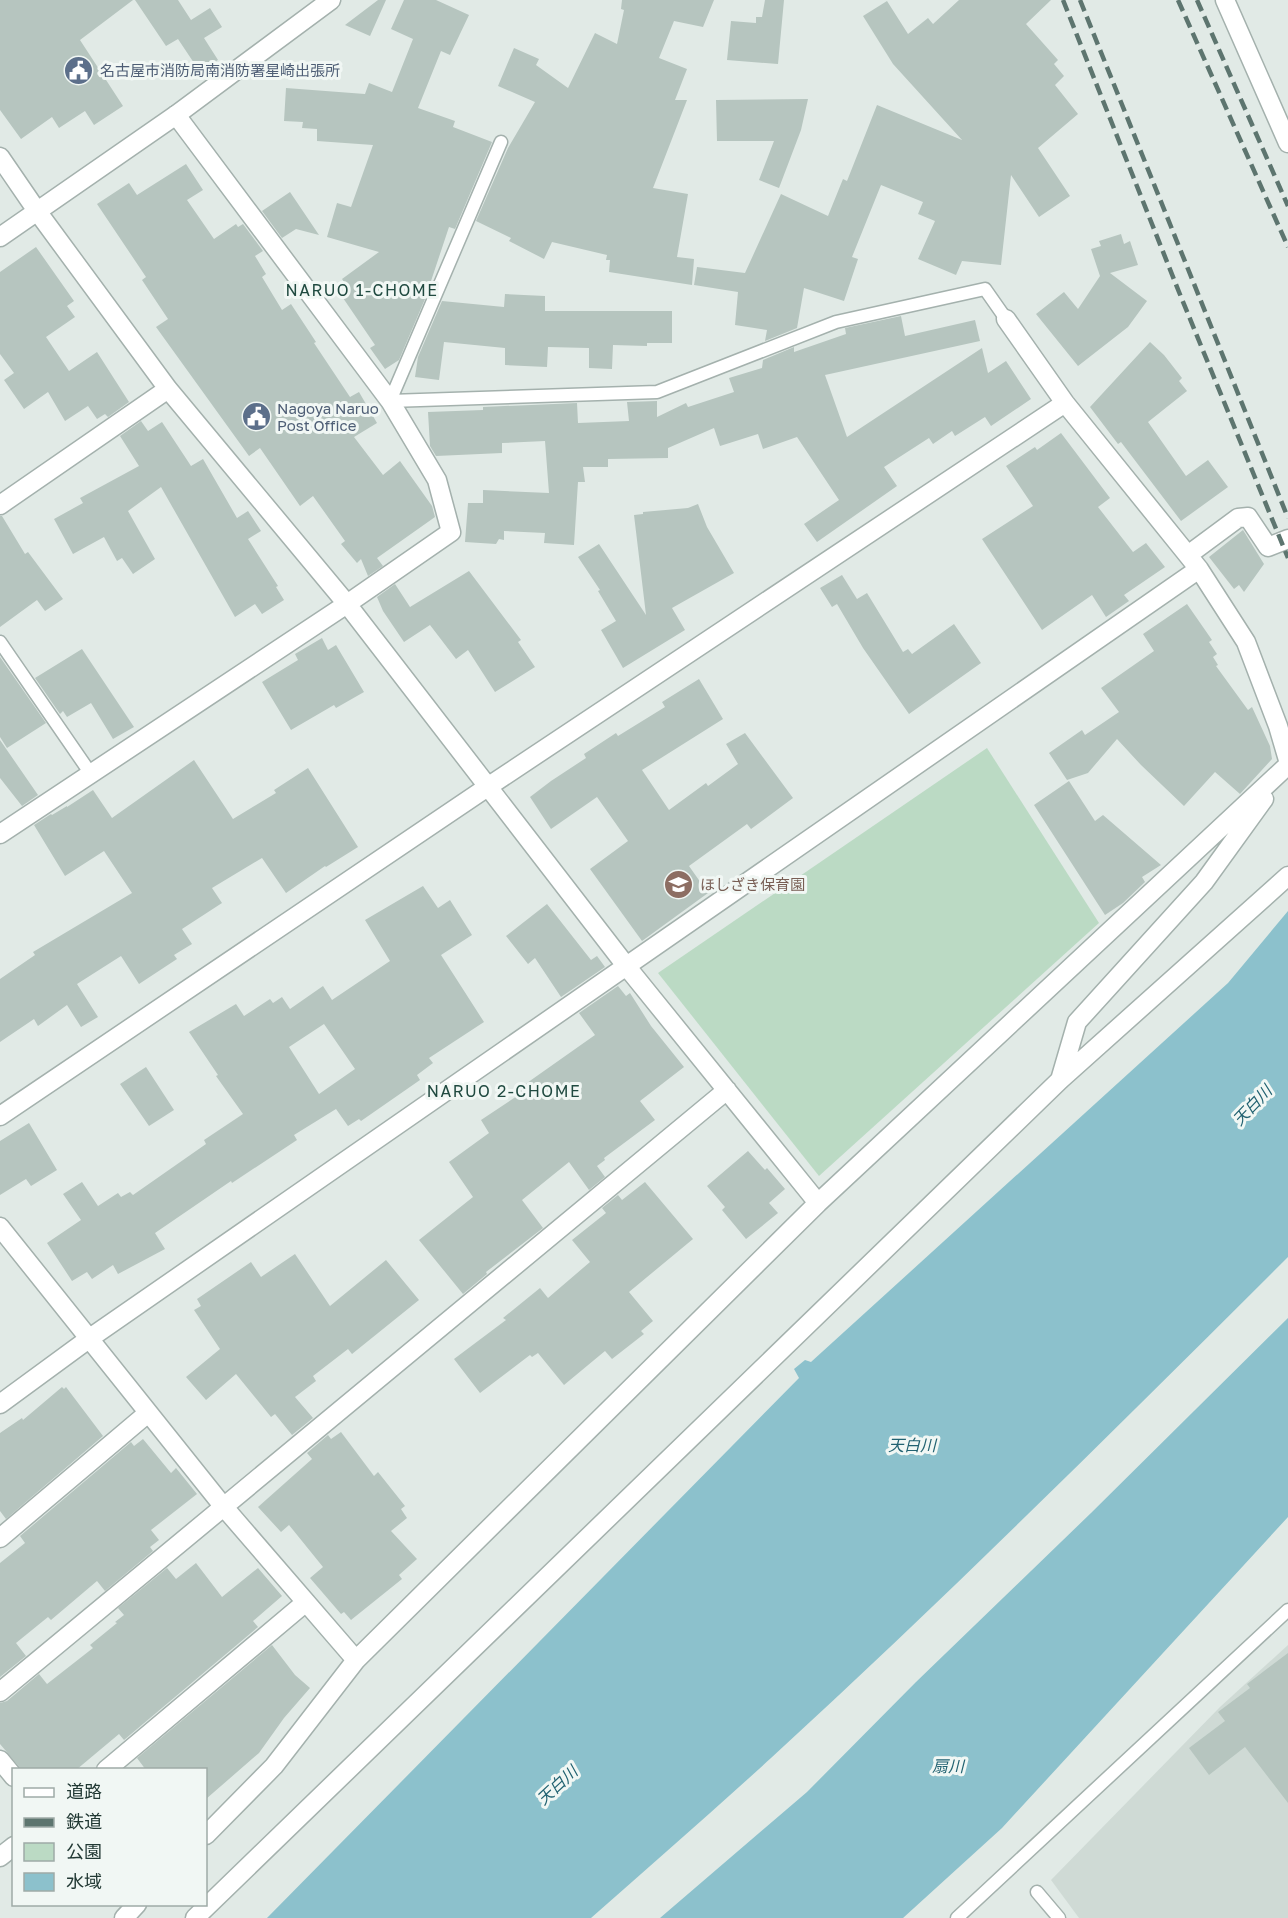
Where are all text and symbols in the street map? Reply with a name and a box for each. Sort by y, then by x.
public building icon: 名古屋市消防局南消防署星崎出張所 [63,54,95,86]
place label: 名古屋市消防局南消防署星崎出張所 [100,61,340,79]
district label: NARUO 1-CHOME [286,280,438,300]
place label: Nagoya Naruo Post Office [277,399,379,434]
public building icon: Nagoya Naruo Post Office [240,401,272,433]
school or university icon: ほしざき保育園 [663,868,695,900]
place label: ほしざき保育園 [700,875,805,893]
water label: 天白川 [1228,1079,1277,1129]
district label: NARUO 2-CHOME [427,1081,581,1101]
water label: 天白川 [888,1435,938,1455]
water label: 扇川 [932,1756,966,1776]
water label: 天白川 [533,1760,583,1809]
legend [12,1768,207,1906]
text: 道路 [66,1780,102,1802]
text: 鉄道 [66,1810,102,1832]
text: 公園 [66,1840,102,1862]
text: 水域 [66,1870,102,1892]

